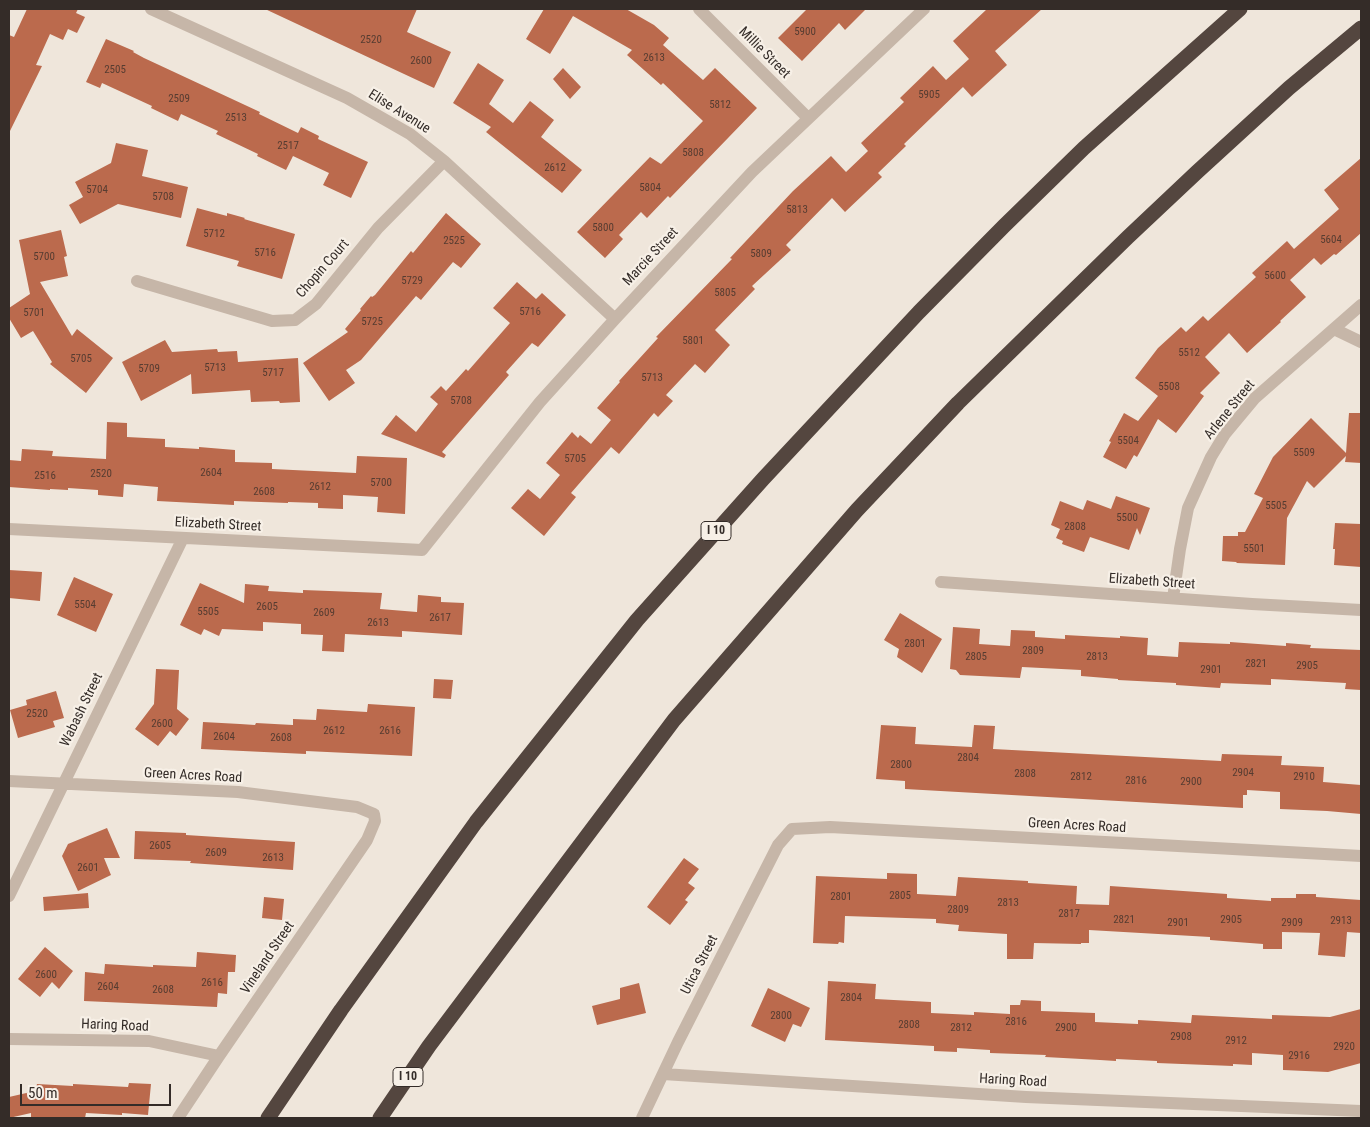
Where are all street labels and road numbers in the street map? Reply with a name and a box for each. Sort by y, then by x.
street label: Millie Street [735,24,793,82]
street label: Elise Avenue [365,86,433,138]
street label: Marcie Street [620,224,682,290]
street label: Chopin Court [293,236,353,302]
street label: Arlene Street [1201,377,1259,443]
street label: Elizabeth Street [174,514,262,536]
road number: I 10 [701,522,731,540]
street label: Elizabeth Street [1108,571,1196,593]
street label: Wabash Street [57,670,107,750]
street label: Green Acres Road [143,765,243,787]
street label: Green Acres Road [1027,815,1127,837]
street label: Vineland Street [238,918,298,998]
street label: Utica Street [678,932,722,998]
street label: Haring Road [81,1016,149,1036]
road number: I 10 [393,1068,423,1086]
street label: Haring Road [979,1071,1047,1091]

